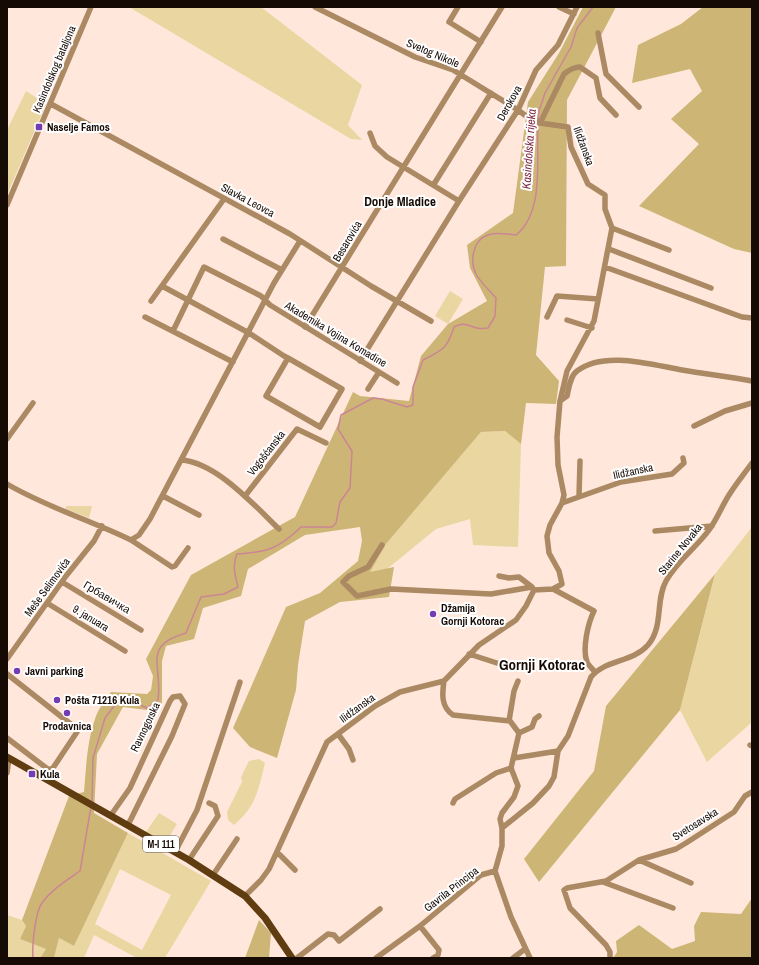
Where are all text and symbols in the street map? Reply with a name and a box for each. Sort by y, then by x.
street label: Kasindolskog bataljona [29,23,79,115]
street label: Svetog Nikole [404,36,462,70]
street label: Derokova [494,83,524,123]
water label: Kasindolska rijeka [518,108,540,190]
place label: Naselje Famos [47,120,110,134]
marker: Naselje Famos [34,122,44,132]
street label: Ilidžanska [570,125,598,167]
street label: Slavka Leovca [219,180,277,220]
district label: Donje Mladice [364,193,436,210]
street label: Besarovića [329,218,365,264]
street label: Akademika Vojina Komadine [282,298,389,370]
street label: Vogošćanska [244,428,288,478]
street label: Ilidžanska [612,460,654,482]
street label: Starine Novaka [655,520,705,578]
street label: Meše Selimovića [21,555,73,619]
street label: Грбавичка [81,577,134,617]
place label: Džamija Gornji Kotorac [441,601,504,628]
street label: 9. januara [70,602,112,634]
marker: Džamija Gornji Kotorac [428,609,438,619]
district label: Gornji Kotorac [499,654,585,675]
place label: Javni parking [25,664,84,678]
marker: Javni parking [12,666,22,676]
street label: Ilidžanska [336,690,378,726]
place label: Pošta 71216 Kula [65,693,139,707]
marker: Pošta 71216 Kula [52,695,62,705]
street label: Ravnogorska [127,700,163,754]
marker: Prodavnica [62,708,72,718]
place label: Prodavnica [43,719,91,733]
place label: Kula [40,767,60,781]
marker: Kula [27,769,37,779]
street label: Svetosavska [670,805,720,843]
road number: M-I 111 [143,836,179,852]
street label: Gavrila Principa [421,863,481,915]

